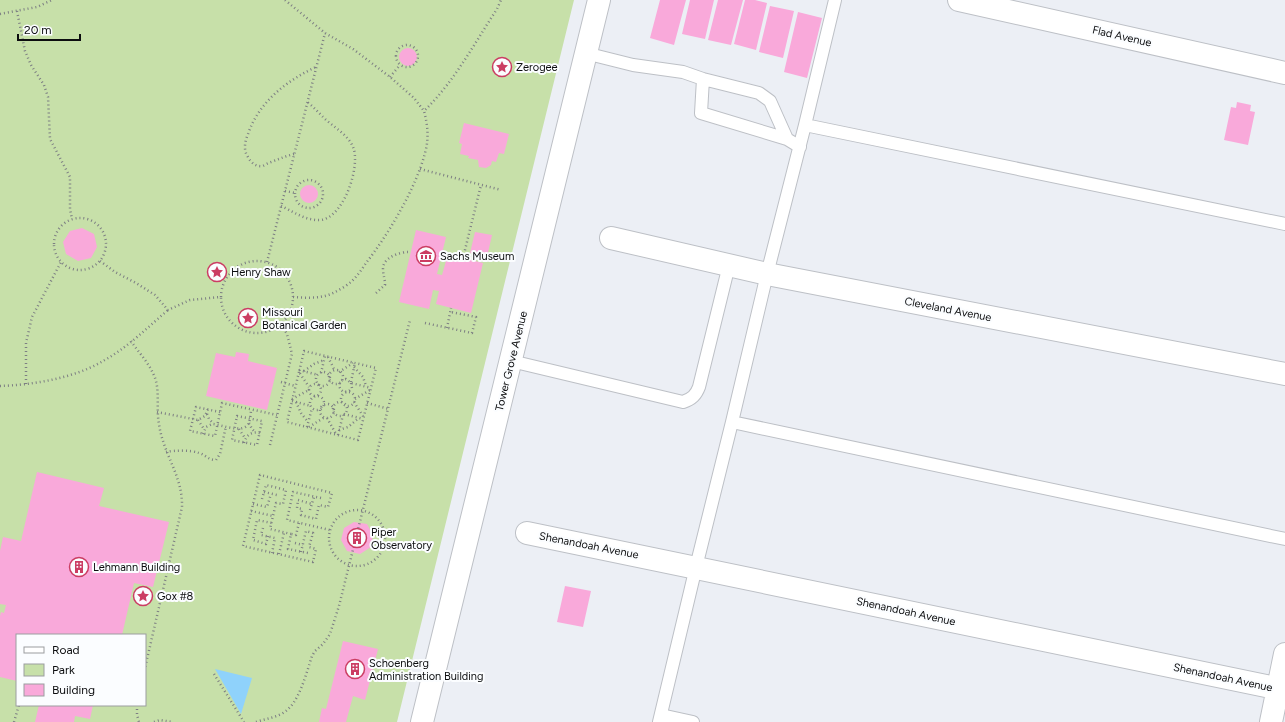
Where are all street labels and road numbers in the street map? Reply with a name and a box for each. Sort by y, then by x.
street label: Flad Avenue [1091,23,1153,50]
street label: Cleveland Avenue [903,295,993,324]
street label: Tower Grove Avenue [493,310,530,412]
street label: Shenandoah Avenue [538,529,640,562]
street label: Shenandoah Avenue [855,595,957,628]
street label: Shenandoah Avenue [1172,661,1274,694]

